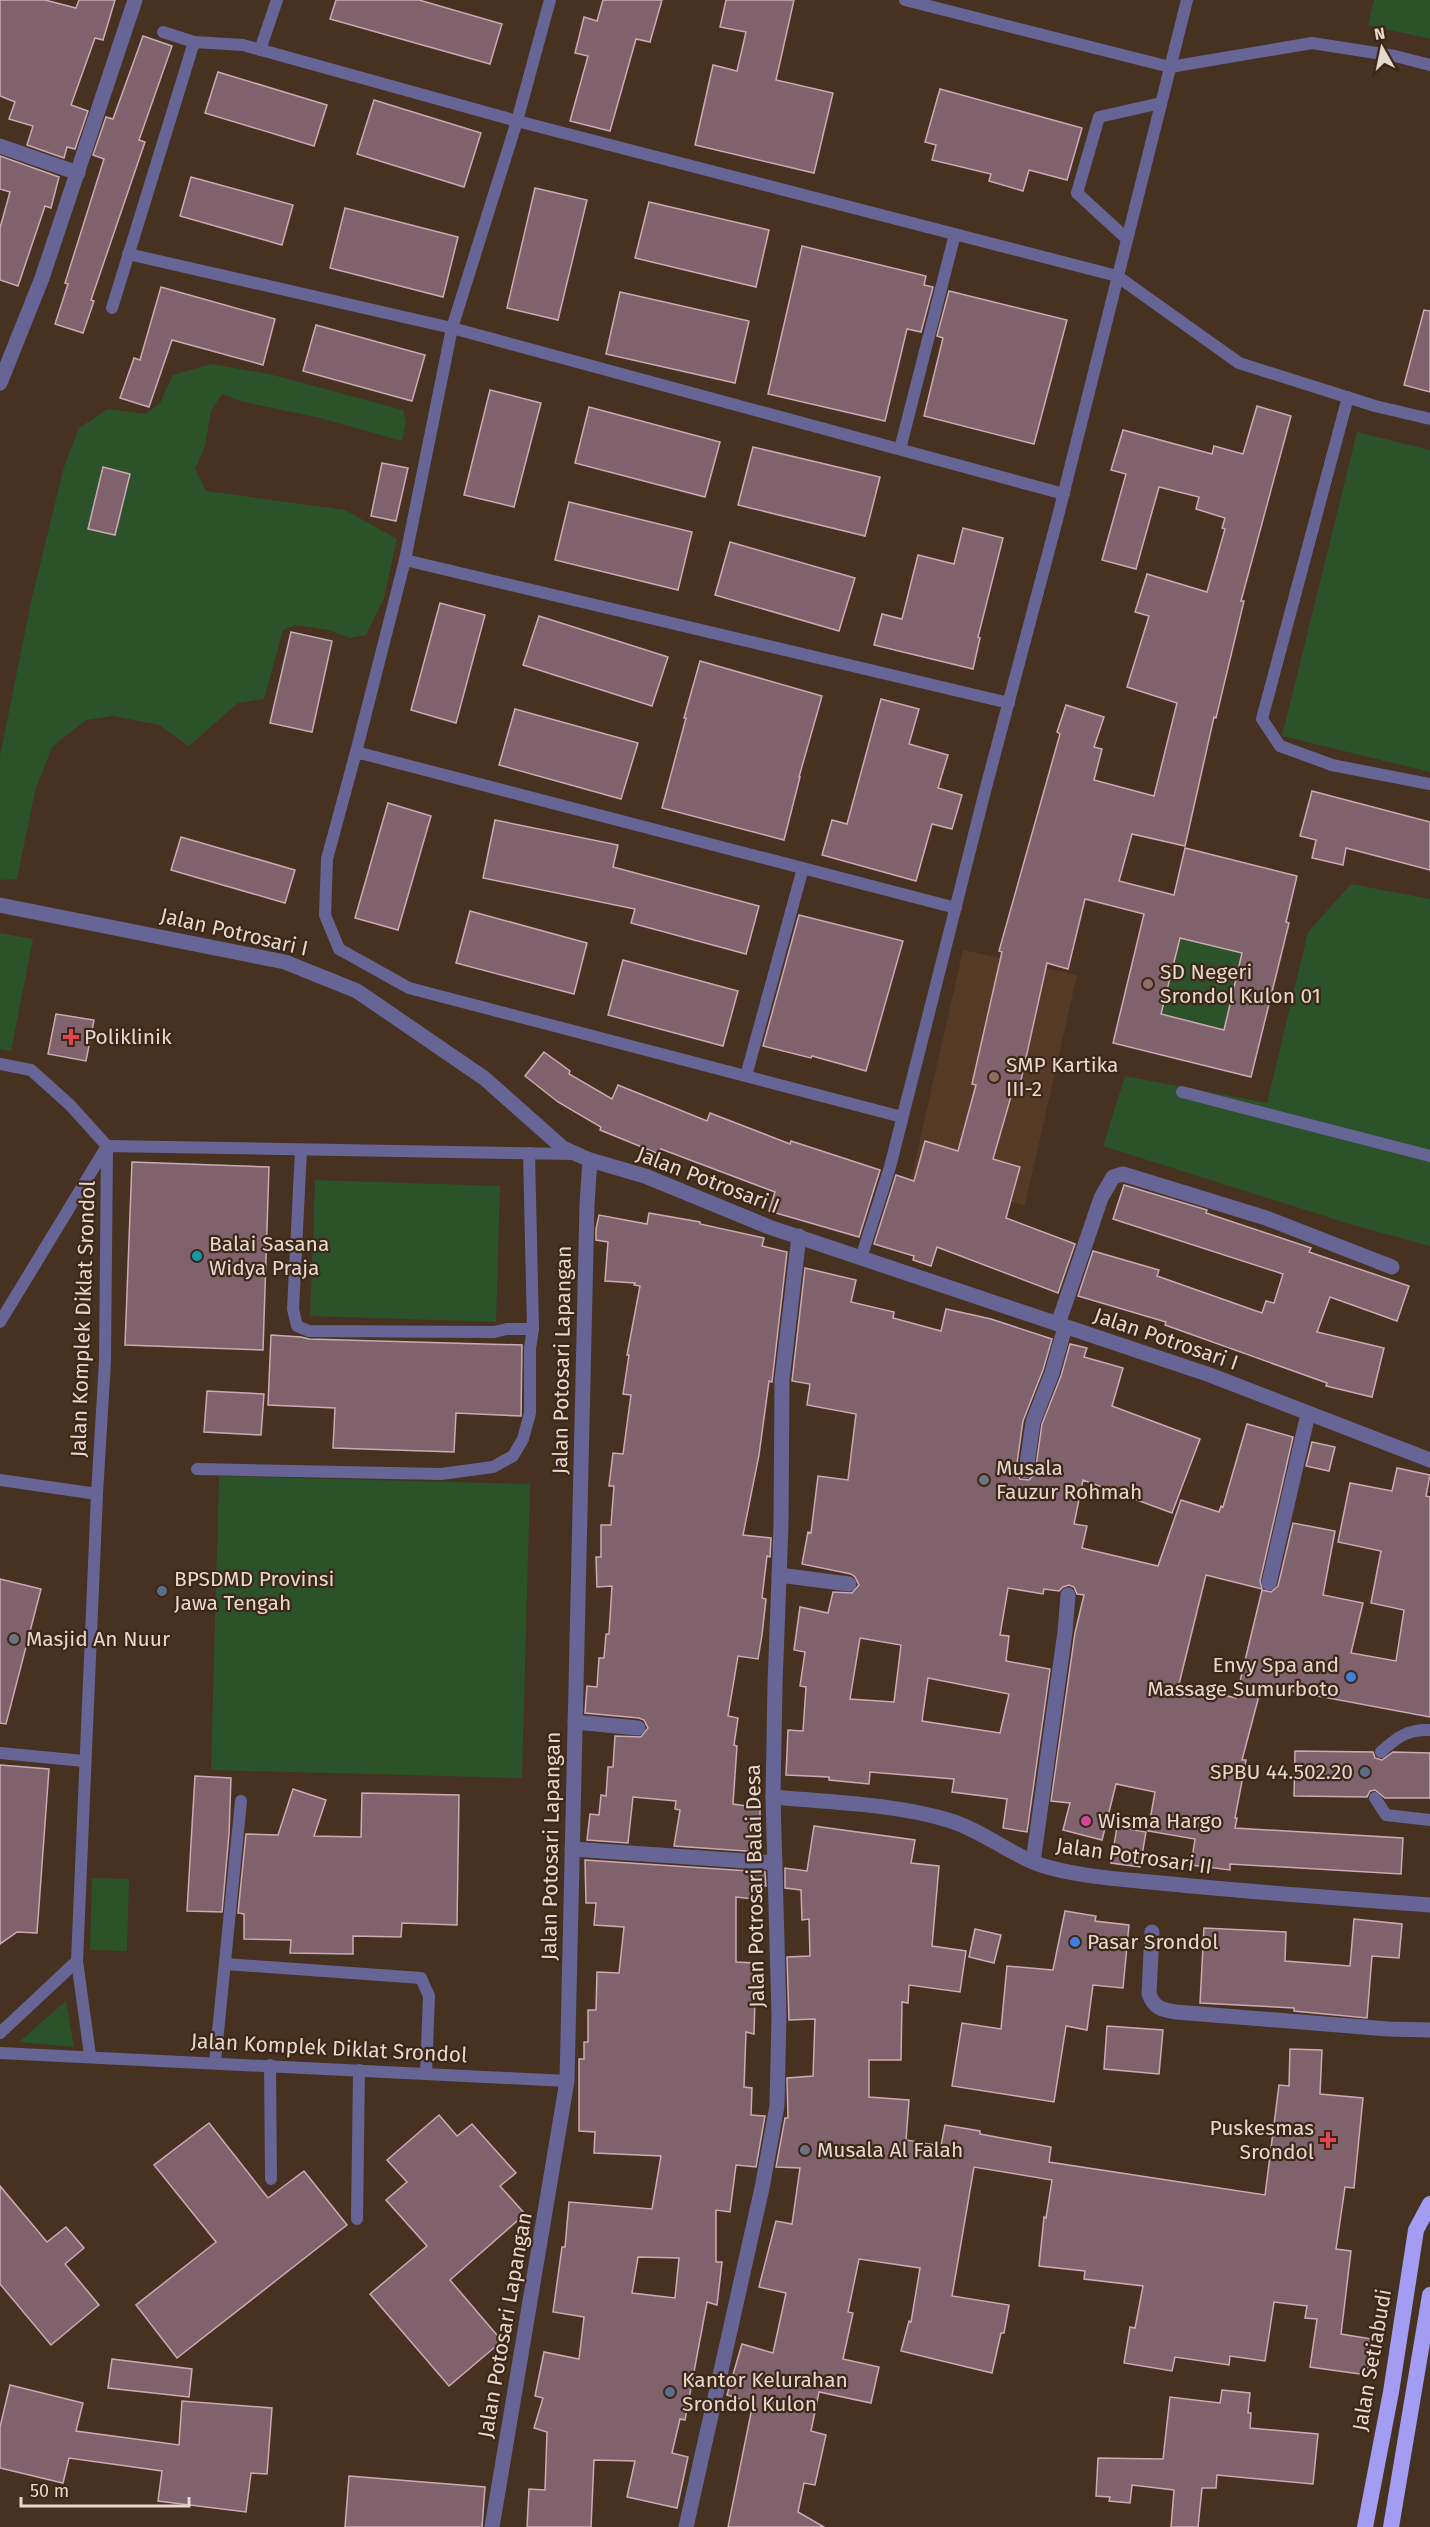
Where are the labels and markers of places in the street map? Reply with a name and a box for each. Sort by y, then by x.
place label: SD Negeri Srondol Kulon 01 [1160,959,1321,1009]
marker: SD Negeri Srondol Kulon 01 [1141,977,1155,991]
place label: Poliklinik [84,1024,172,1050]
marker: Poliklinik [62,1028,80,1046]
place label: SMP Kartika III-2 [1006,1052,1118,1102]
marker: SMP Kartika III-2 [987,1070,1001,1084]
place label: Balai Sasana Widya Praja [209,1231,329,1281]
marker: Balai Sasana Widya Praja [190,1249,204,1263]
place label: Musala Fauzur Rohmah [996,1455,1142,1505]
marker: Musala Fauzur Rohmah [977,1473,991,1487]
place label: BPSDMD Provinsi Jawa Tengah [174,1566,335,1616]
marker: BPSDMD Provinsi Jawa Tengah [155,1584,169,1598]
place label: Masjid An Nuur [26,1626,170,1652]
marker: Masjid An Nuur [7,1632,21,1646]
place label: Envy Spa and Massage Sumurboto [1147,1652,1339,1702]
marker: Envy Spa and Massage Sumurboto [1344,1670,1358,1684]
place label: SPBU 44.502.20 [1210,1759,1353,1785]
marker: SPBU 44.502.20 [1358,1765,1372,1779]
place label: Wisma Hargo [1098,1808,1222,1834]
marker: Wisma Hargo [1079,1814,1093,1828]
place label: Pasar Srondol [1087,1929,1218,1955]
marker: Pasar Srondol [1068,1935,1082,1949]
place label: Puskesmas Srondol [1210,2115,1314,2165]
marker: Puskesmas Srondol [1319,2131,1337,2149]
place label: Musala Al Falah [817,2137,963,2163]
marker: Musala Al Falah [798,2143,812,2157]
place label: Kantor Kelurahan Srondol Kulon [682,2367,848,2417]
marker: Kantor Kelurahan Srondol Kulon [663,2385,677,2399]

